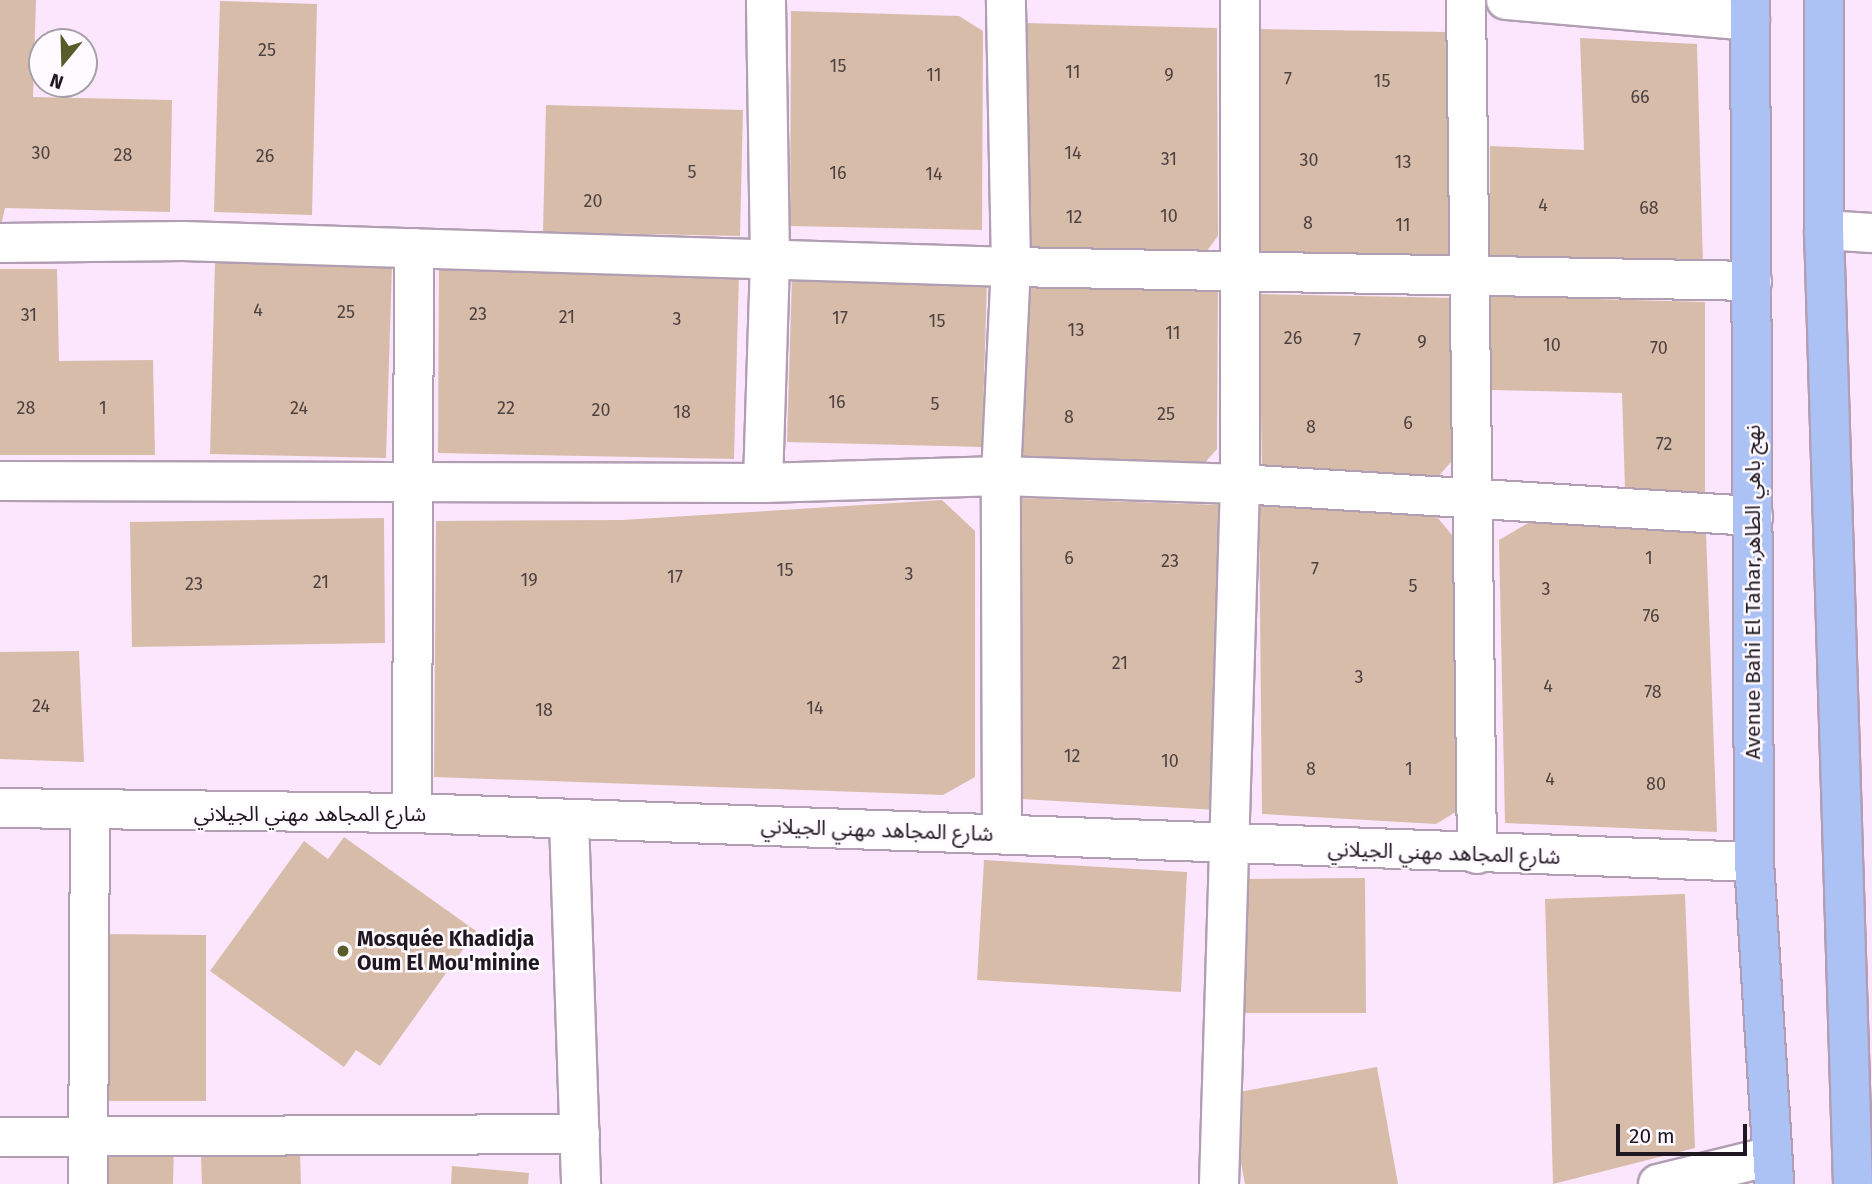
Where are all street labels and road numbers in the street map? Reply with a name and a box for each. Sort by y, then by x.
street label: Avenue Bahi El Tahar,نهج باهي الطاهر [1740,425,1766,759]
street label: شارع المجاهد مهني الجيلاني [194,801,426,827]
street label: شارع المجاهد مهني الجيلاني [760,813,994,847]
street label: شارع المجاهد مهني الجيلاني [1327,836,1561,870]

